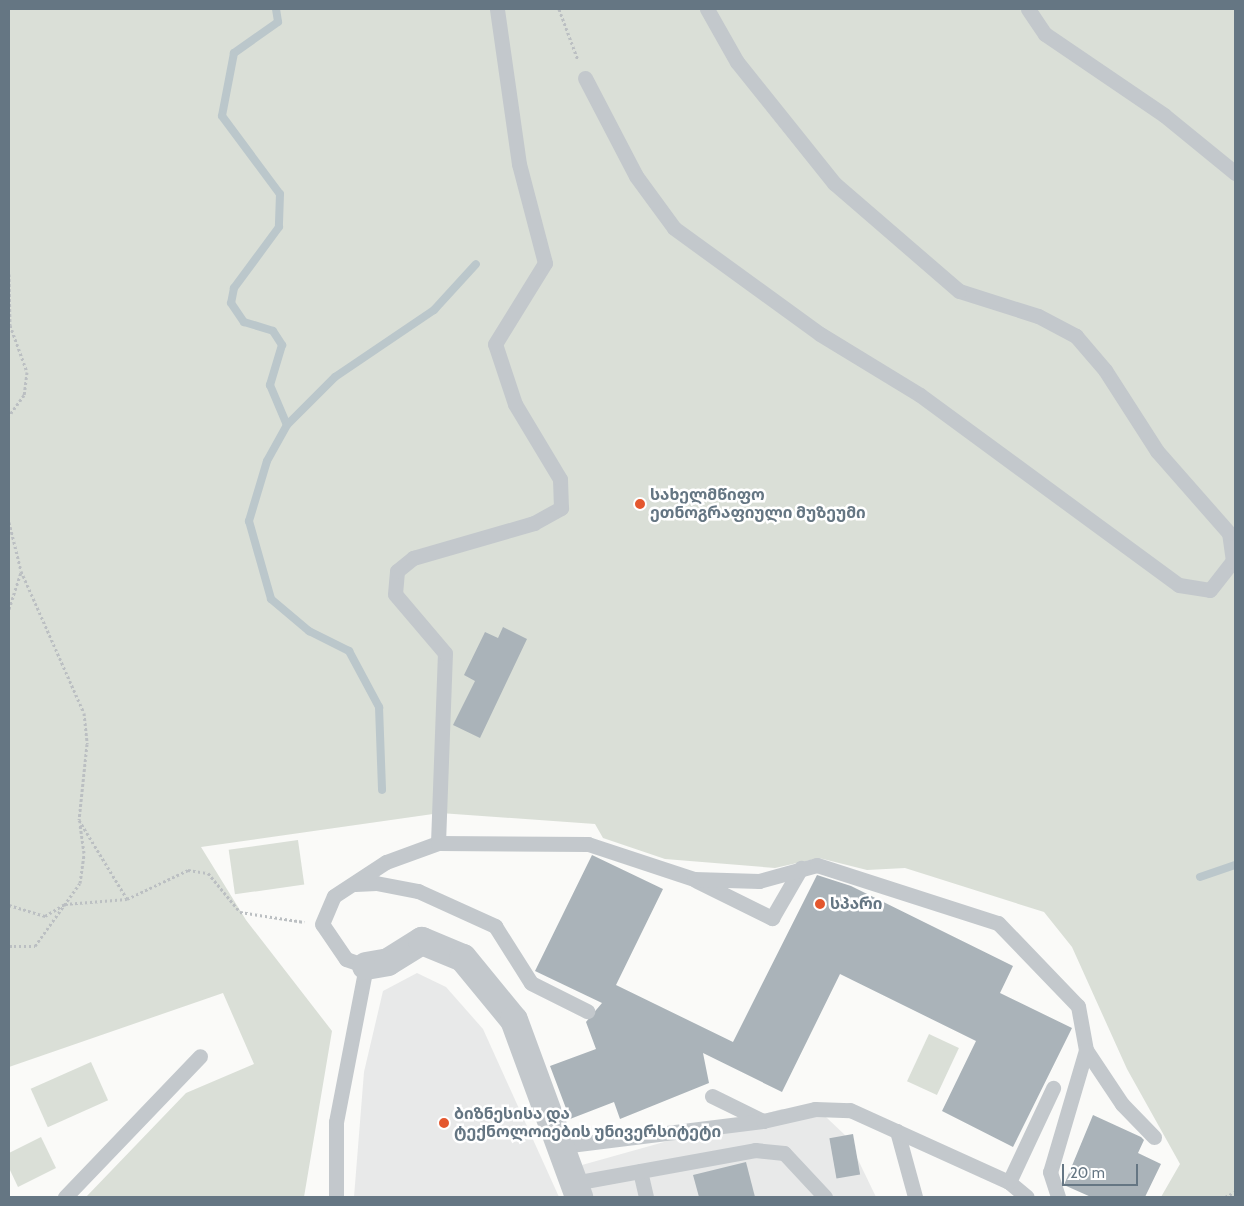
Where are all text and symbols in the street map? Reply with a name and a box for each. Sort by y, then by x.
place label: სახელმწიფო ეთნოგრაფიული მუზეუმი [650,485,866,523]
marker: სახელმწიფო ეთნოგრაფიული მუზეუმი [634,498,646,510]
place label: სპარი [830,894,882,914]
marker: სპარი [814,898,826,910]
place label: ბიზნესისა და ტექნოლოიების უნივერსიტეტი [454,1104,721,1142]
marker: ბიზნესისა და ტექნოლოიების უნივერსიტეტი [438,1117,450,1129]
scale bar [1064,1154,1140,1186]
text: 20 m [1070,1164,1105,1182]

